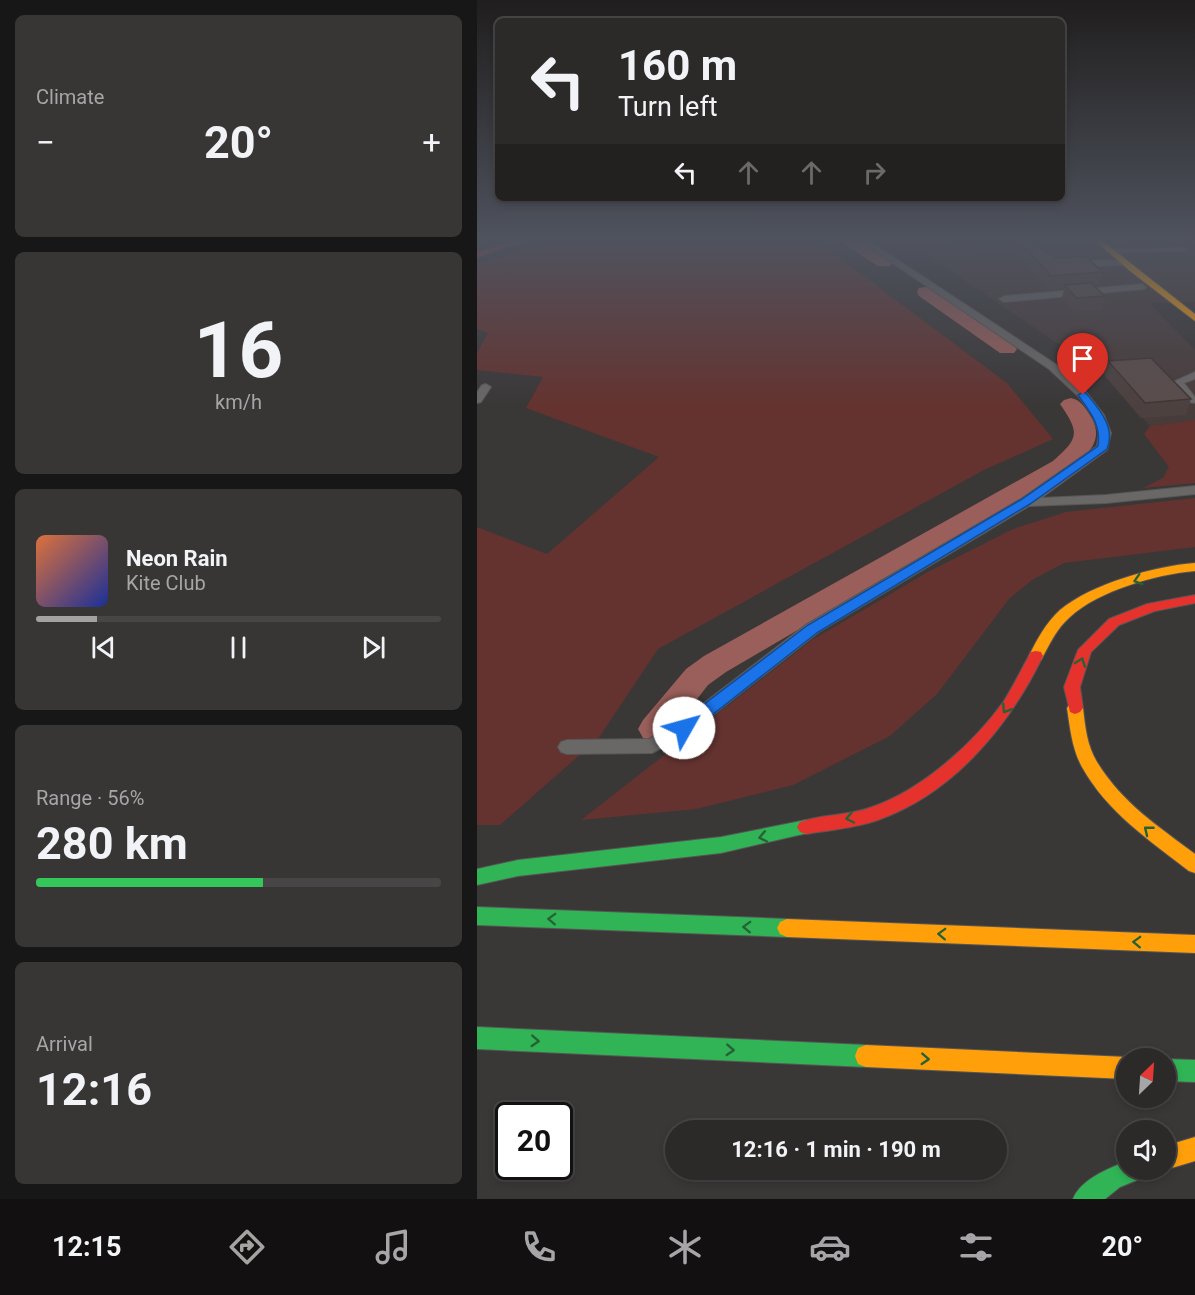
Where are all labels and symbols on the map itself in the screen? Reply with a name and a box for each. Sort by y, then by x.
pin [1057,333,1108,395]
one-way arrow [1133,573,1144,585]
one-way arrow [1074,657,1087,668]
position arrow [652,696,716,760]
one-way arrow [1001,703,1013,713]
one-way arrow [846,811,856,824]
one-way arrow [1144,826,1155,837]
one-way arrow [758,829,768,842]
one-way arrow [547,913,556,926]
one-way arrow [742,920,751,933]
one-way arrow [937,928,946,941]
one-way arrow [1132,935,1141,948]
one-way arrow [531,1035,540,1048]
one-way arrow [726,1044,735,1057]
north arrow [1116,1048,1176,1108]
one-way arrow [921,1053,930,1065]
speed limit sign: 20 [495,1102,573,1180]

